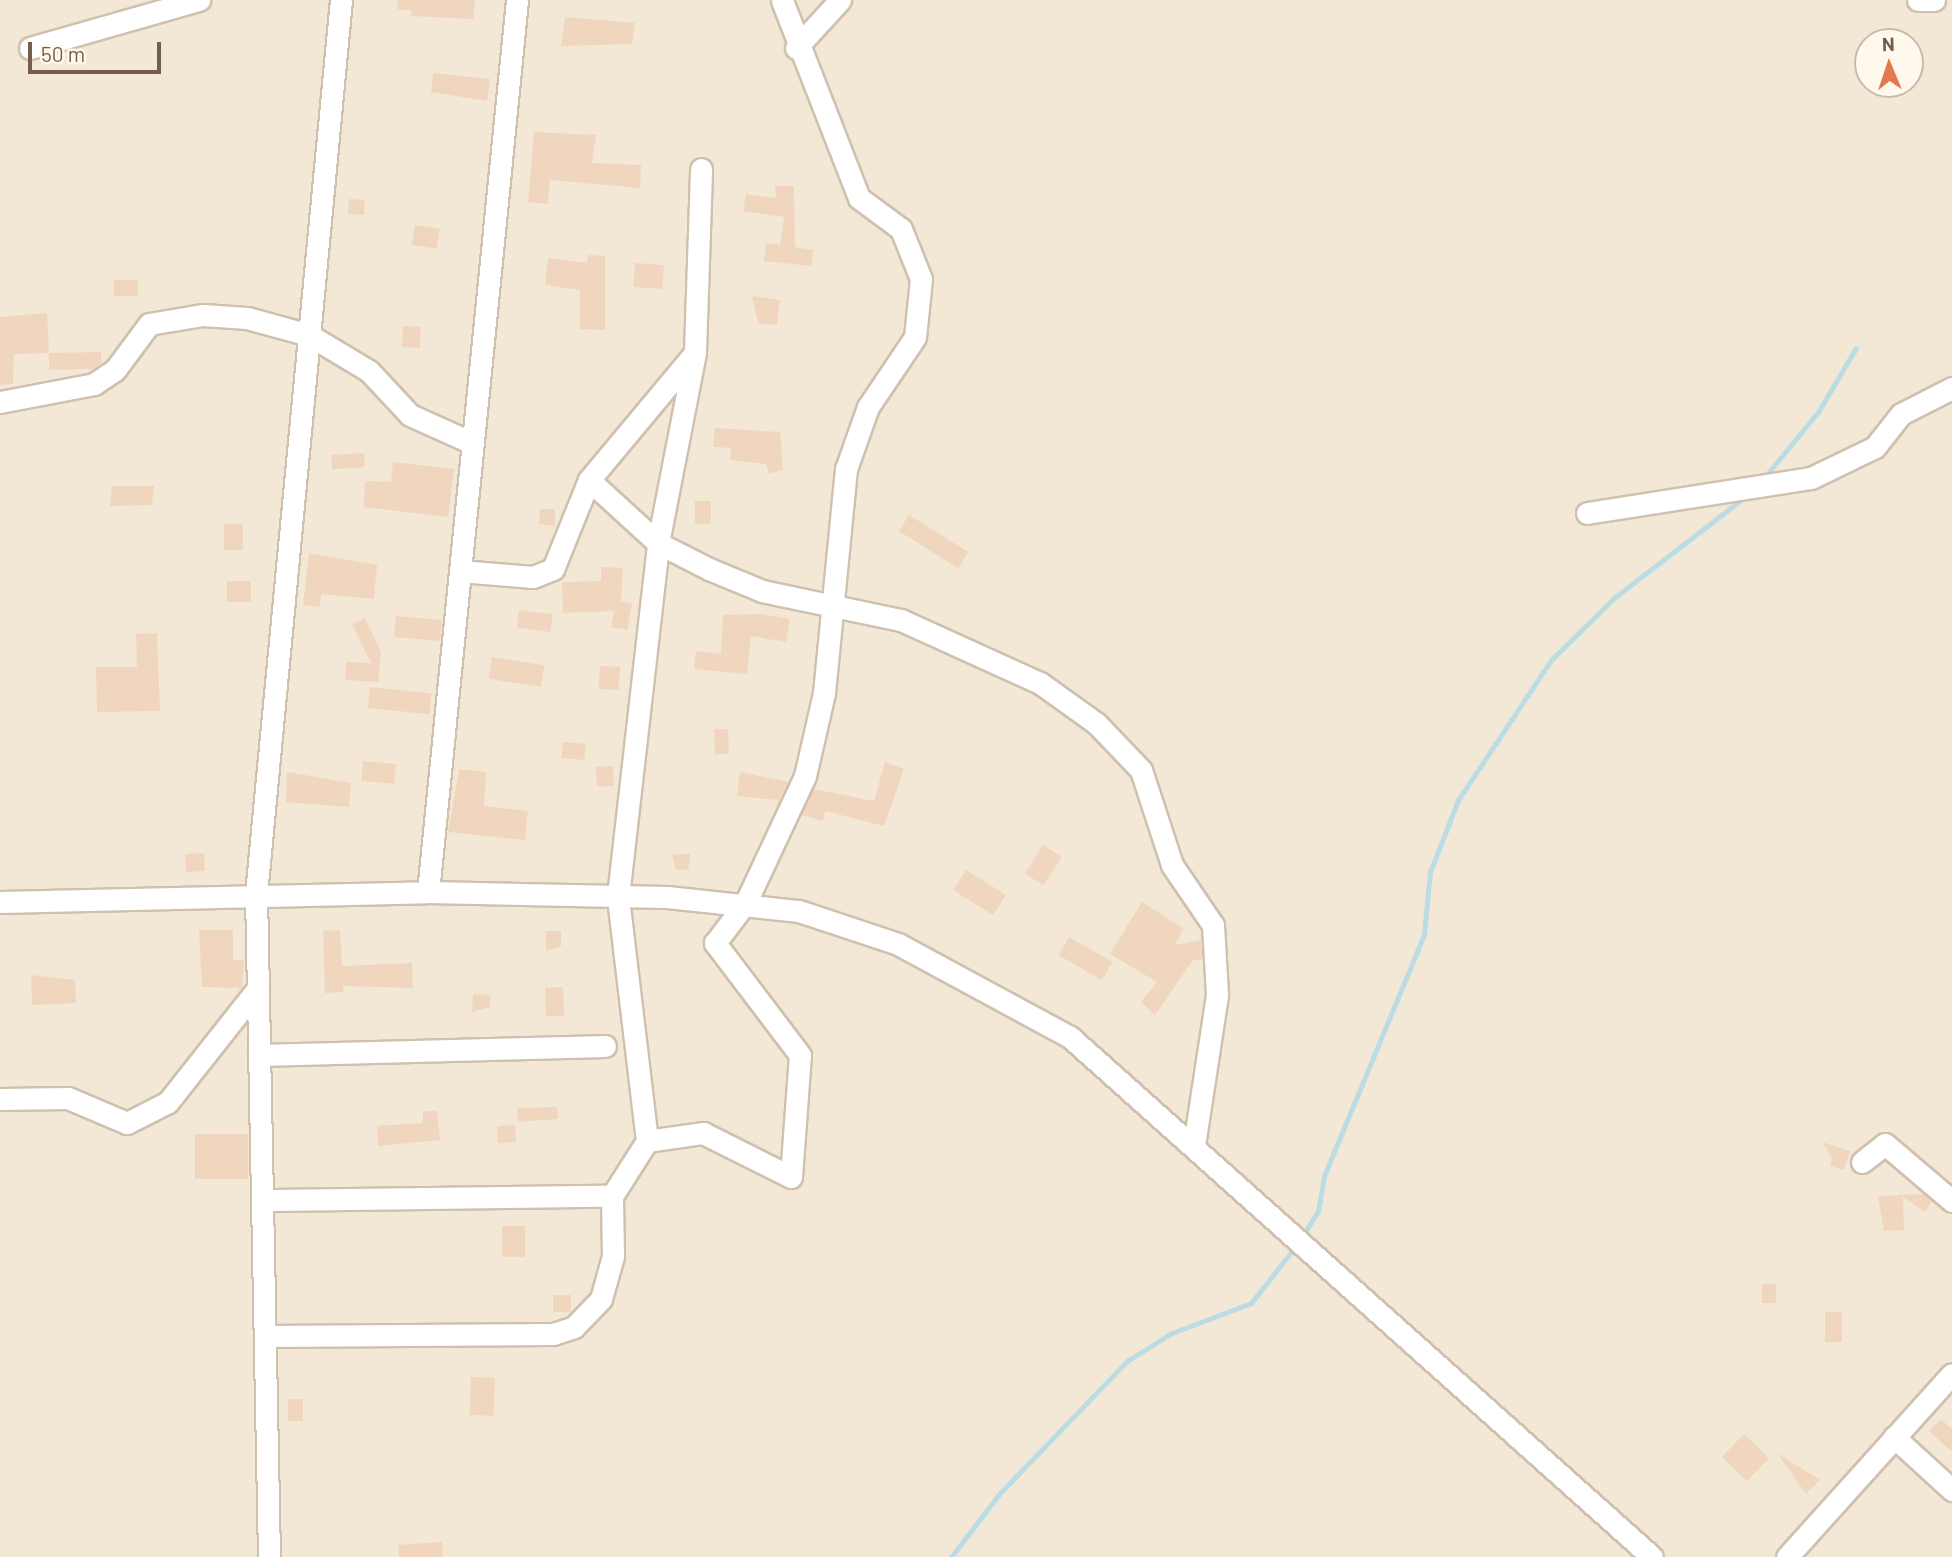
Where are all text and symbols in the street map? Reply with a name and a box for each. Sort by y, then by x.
scale bar [32,28,164,72]
north arrow [1854,28,1924,98]
text: N [1882,32,1895,55]
text: 50 m [41,41,85,66]

